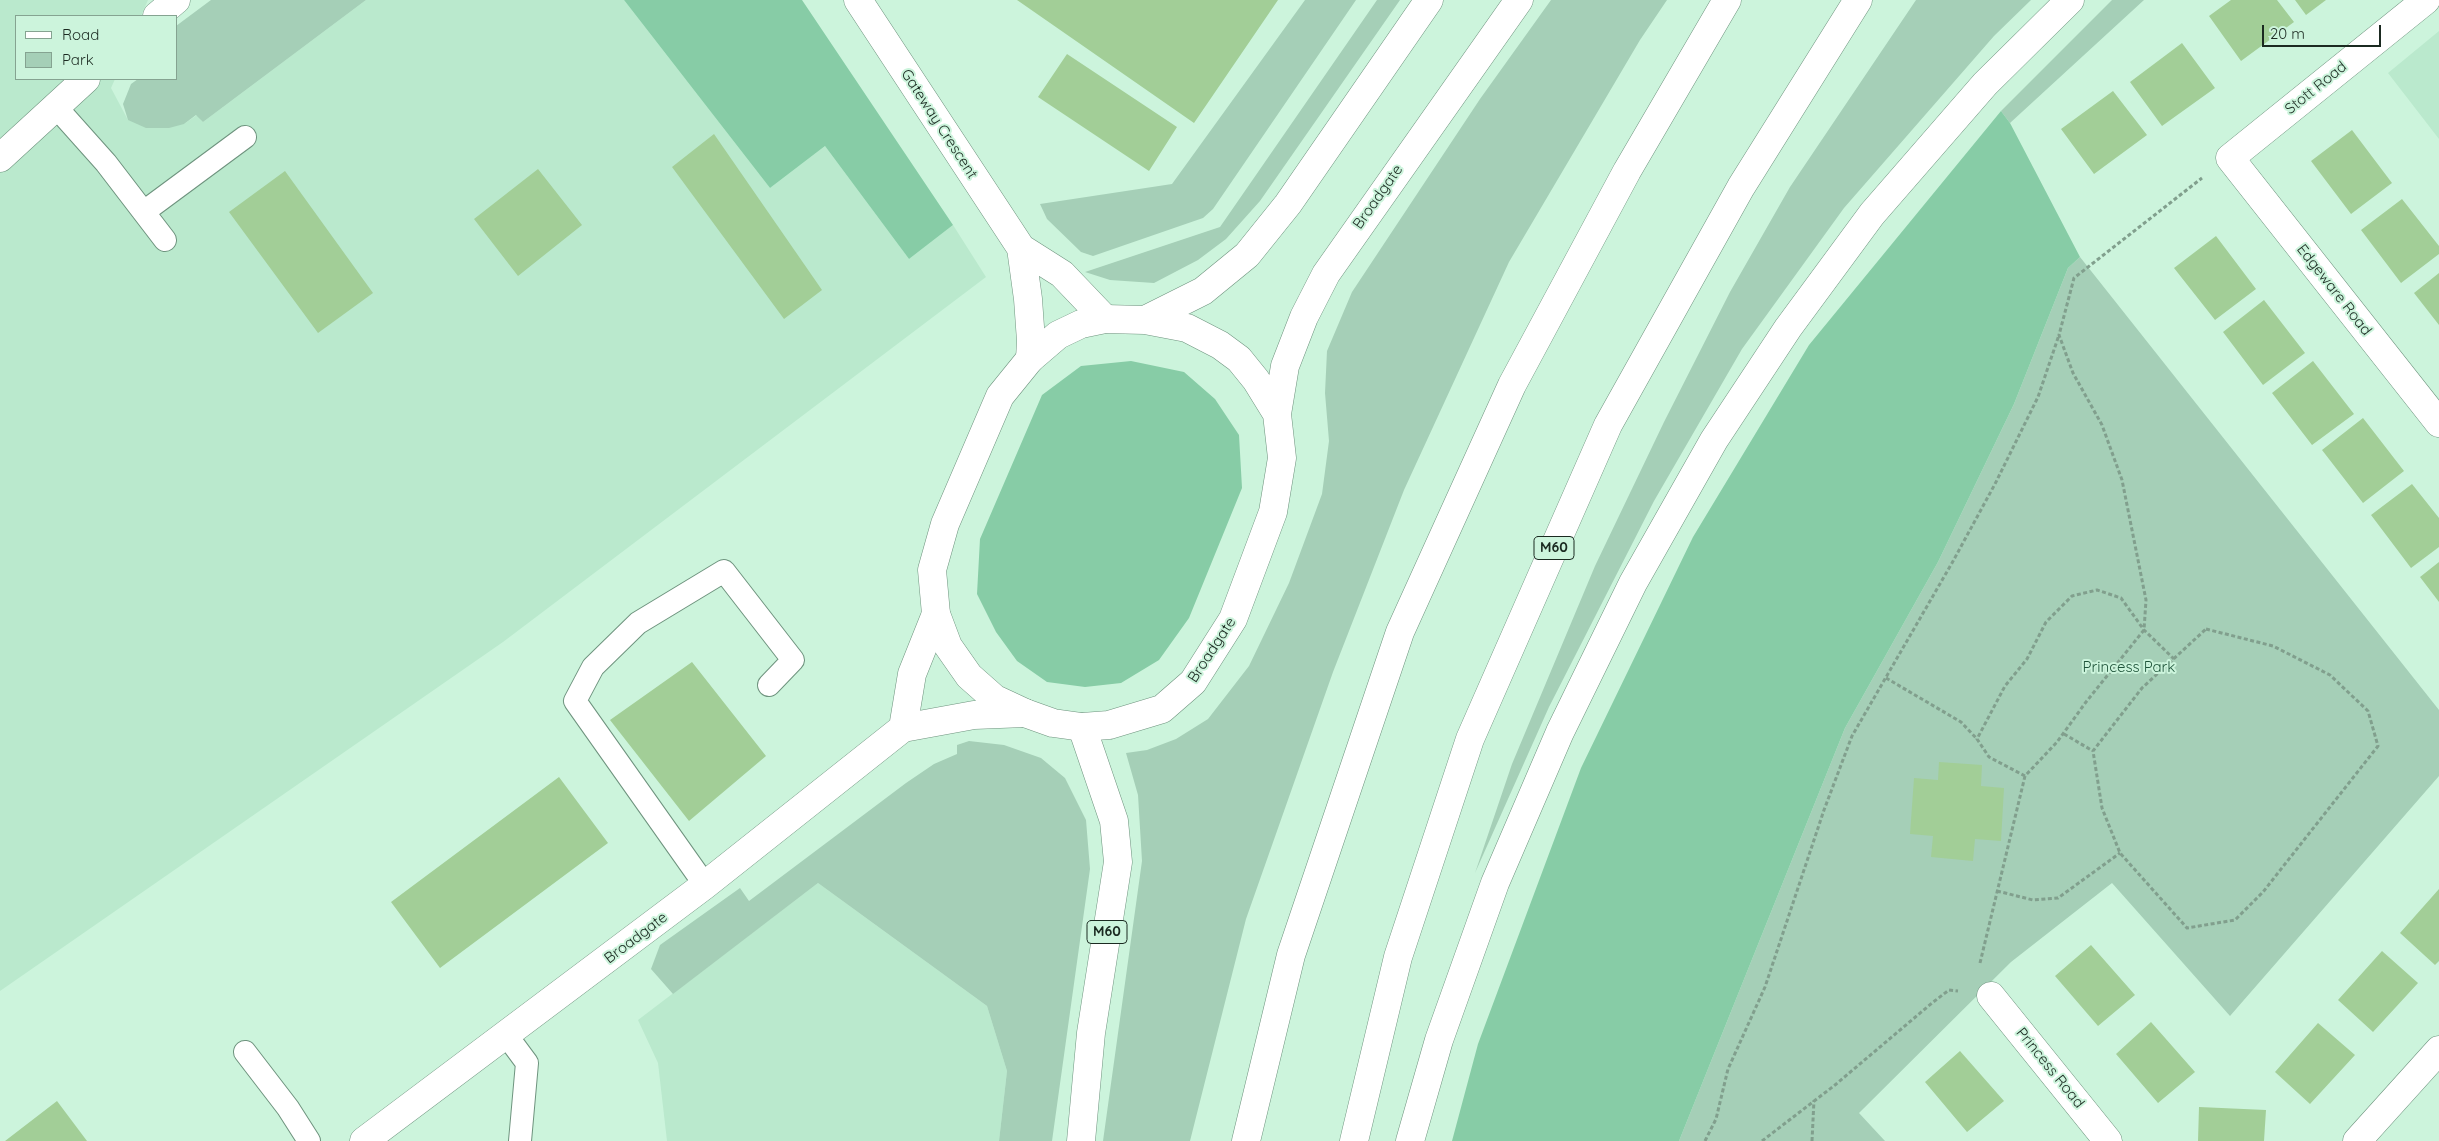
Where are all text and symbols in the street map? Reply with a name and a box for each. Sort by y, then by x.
legend [15,15,178,80]
scale bar [2264,15,2383,47]
text: 20 m [2270,24,2305,43]
text: Road [62,25,99,44]
text: Park [62,50,94,69]
street label: Stott Road [2282,58,2350,118]
street label: Gateway Crescent [897,66,981,182]
street label: Broadgate [1349,161,1407,233]
street label: Edgeware Road [2293,241,2375,339]
road number: M60 [1534,536,1574,560]
street label: Broadgate [1184,614,1240,686]
park label: Princess Park [2083,658,2175,676]
street label: Broadgate [601,908,671,968]
road number: M60 [1087,920,1127,944]
street label: Princess Road [2012,1024,2088,1112]

